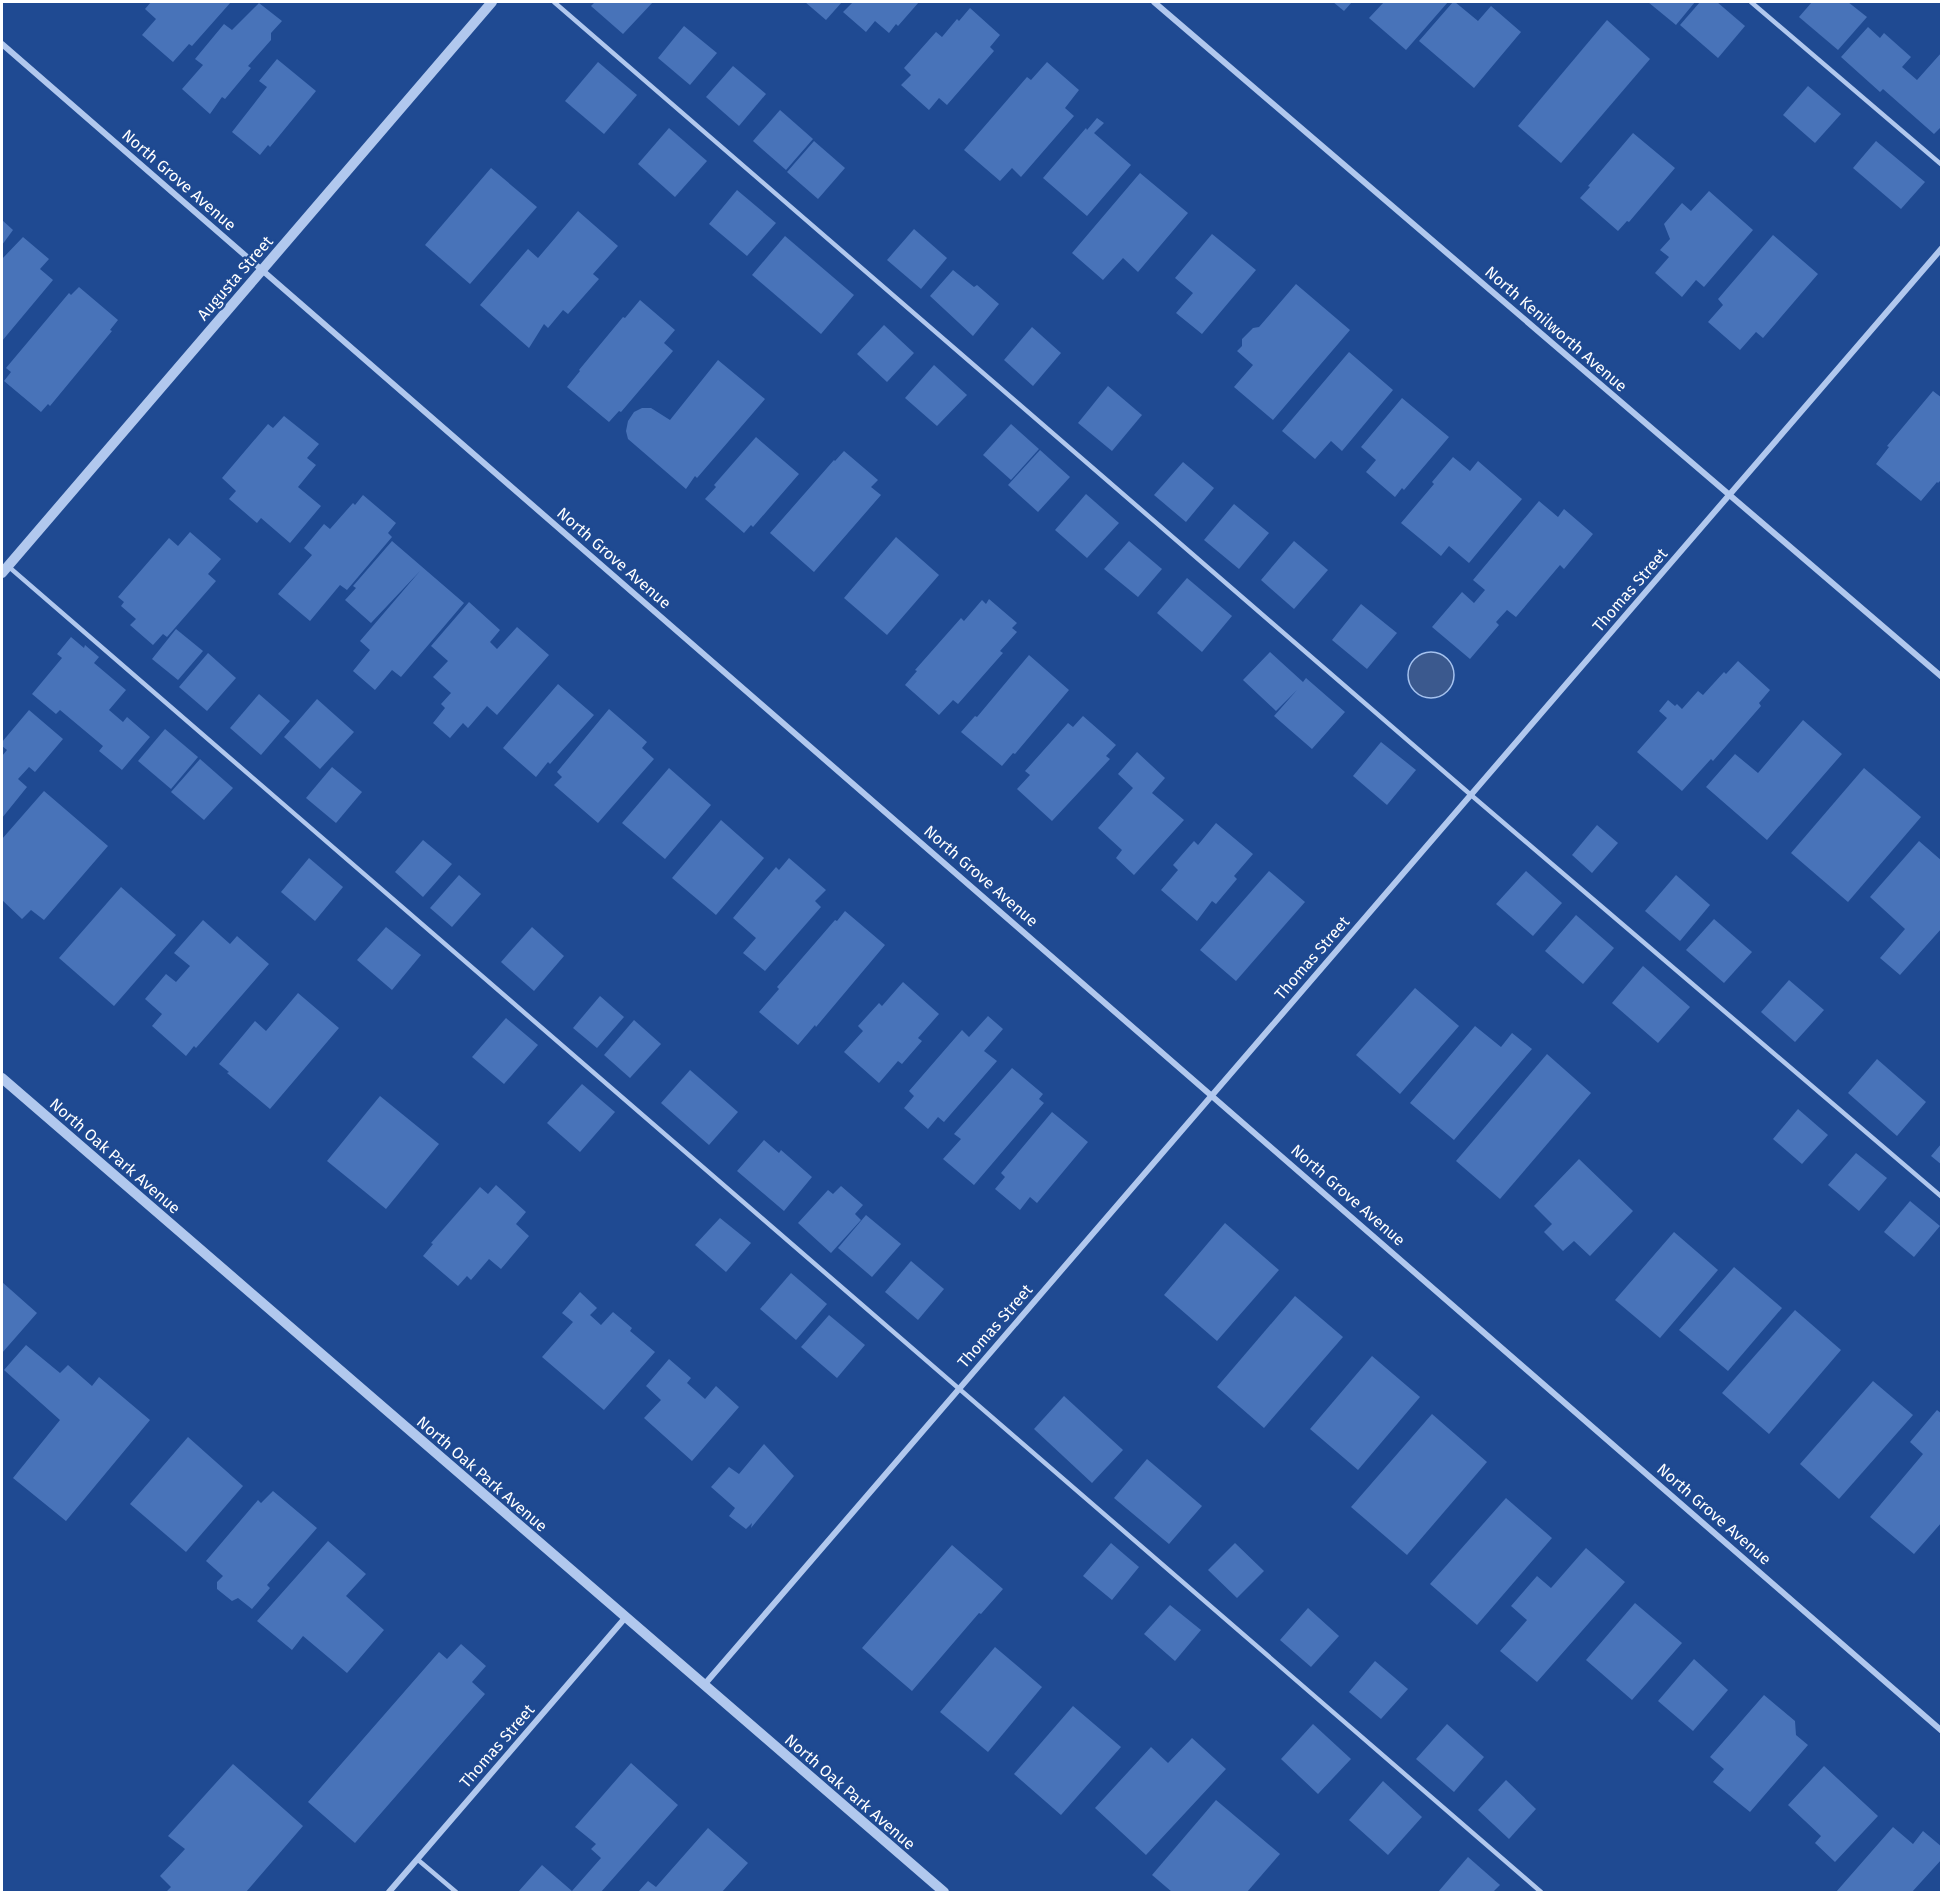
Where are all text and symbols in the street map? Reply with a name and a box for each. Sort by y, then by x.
street label: North Grove Avenue [118,125,240,235]
street label: Augusta Street [193,232,277,324]
street label: North Kenilworth Avenue [1481,262,1631,396]
street label: North Grove Avenue [553,503,675,613]
street label: Thomas Street [1589,544,1672,636]
street label: North Grove Avenue [920,821,1042,931]
street label: Thomas Street [1271,912,1354,1004]
street label: North Oak Park Avenue [46,1094,184,1218]
street label: North Grove Avenue [1287,1140,1409,1250]
street label: Thomas Street [954,1280,1037,1372]
street label: North Oak Park Avenue [413,1412,551,1536]
street label: North Grove Avenue [1653,1459,1775,1569]
street label: Thomas Street [456,1700,539,1792]
street label: North Oak Park Avenue [781,1730,919,1854]

